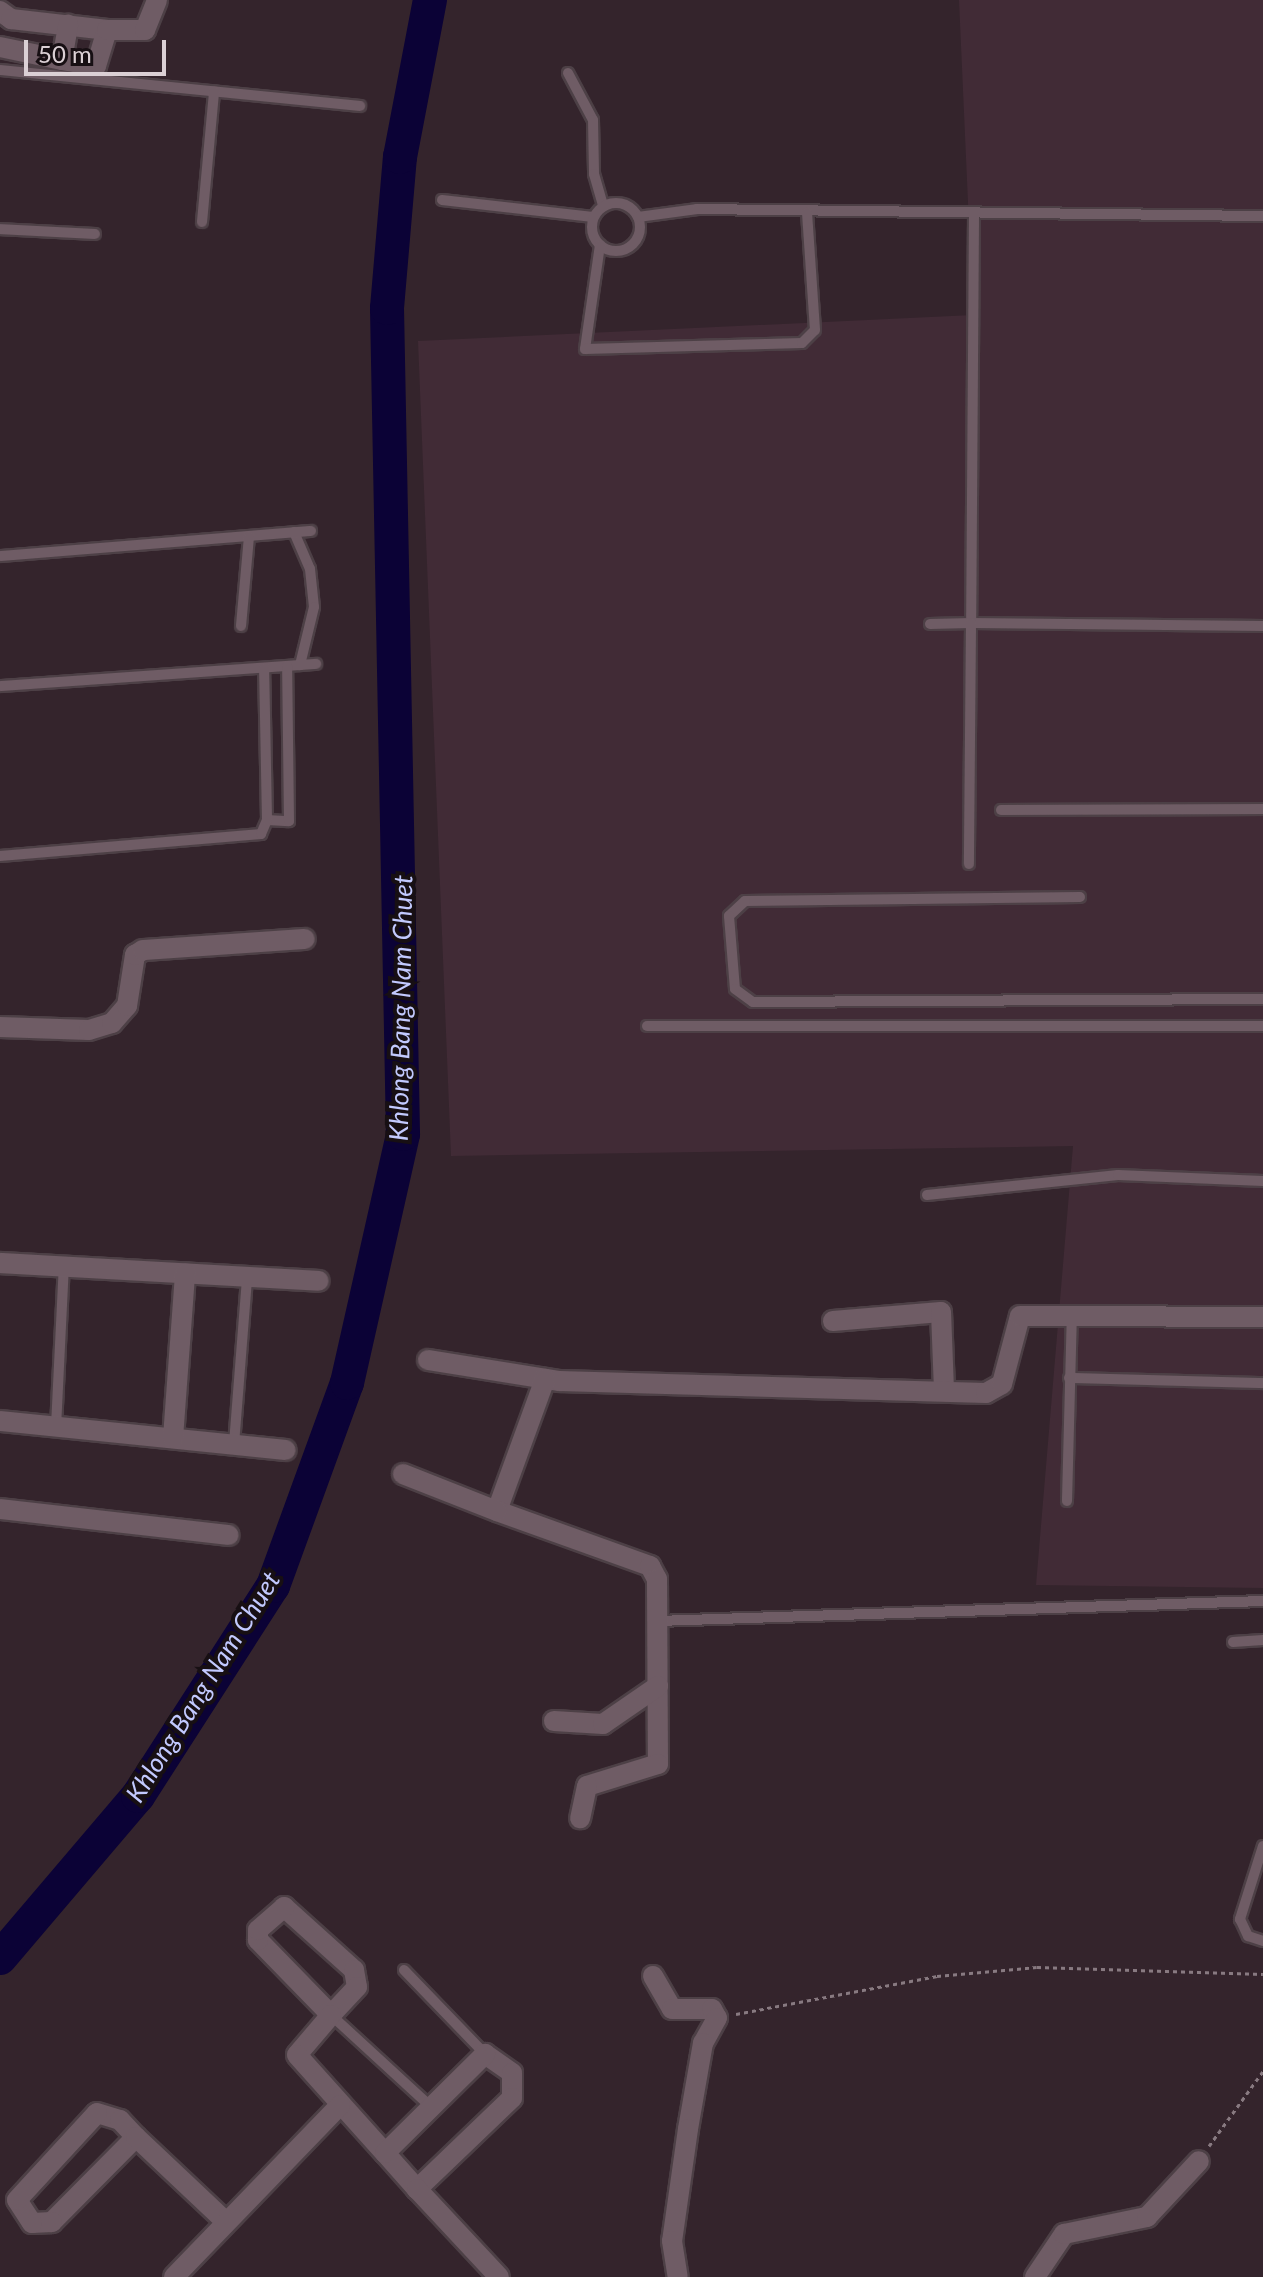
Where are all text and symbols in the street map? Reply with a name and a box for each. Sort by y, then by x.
scale bar [28,24,170,74]
text: 50 m [38,39,92,68]
water label: Khlong Bang Nam Chuet [383,875,419,1141]
water label: Khlong Bang Nam Chuet [119,1566,287,1808]

